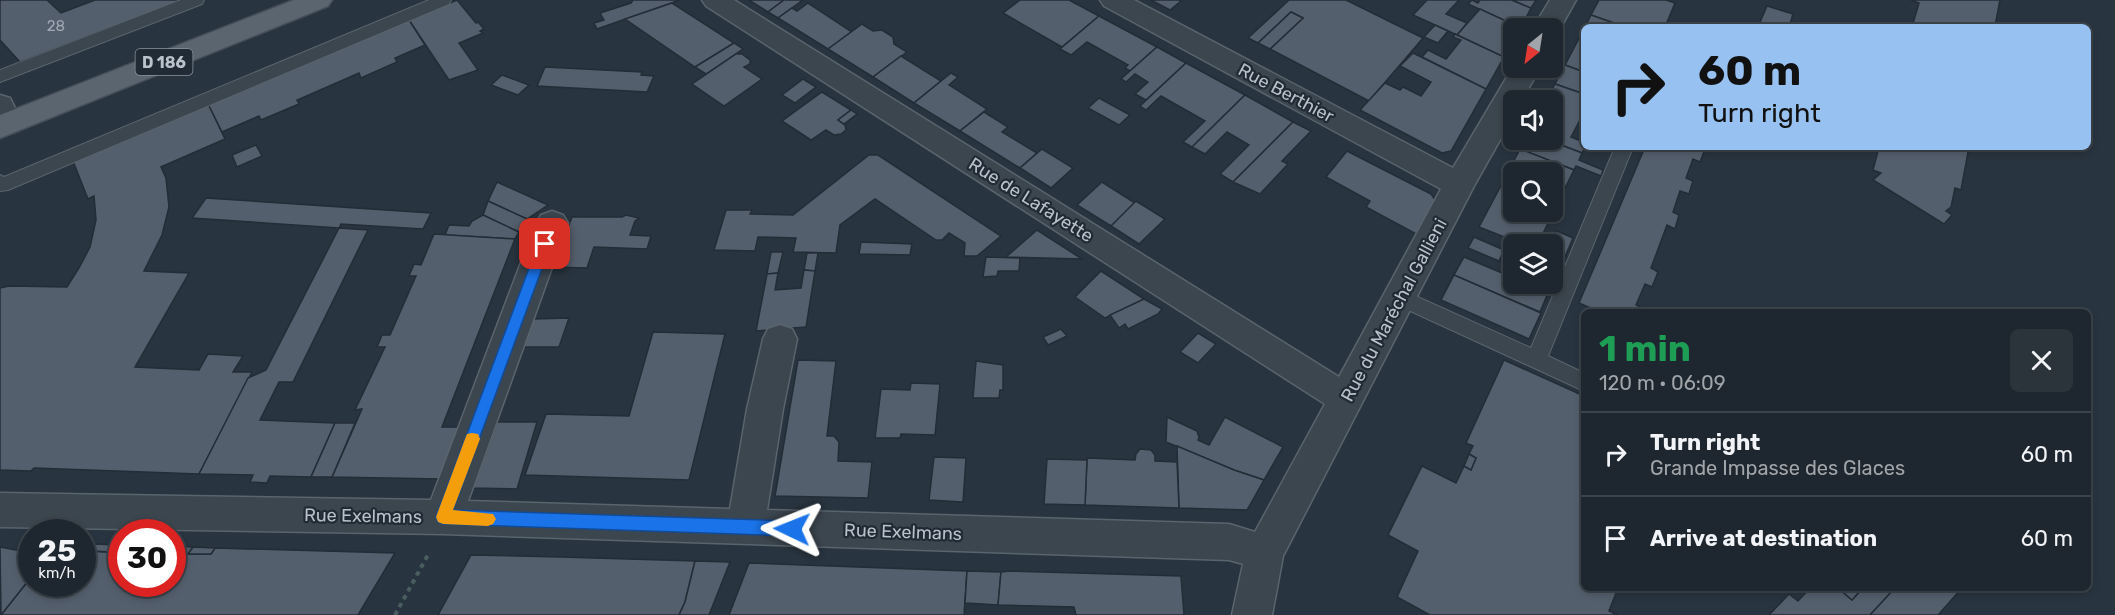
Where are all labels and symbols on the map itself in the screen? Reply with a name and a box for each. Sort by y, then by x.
house number: 28 [47,17,65,35]
north arrow [1503,18,1563,78]
road number: D 186 [136,49,192,75]
street label: Rue Berthier [1234,59,1338,128]
street label: Rue de Lafayette [965,153,1097,247]
street label: Rue du Maréchal Gallieni [1336,215,1452,405]
pin [519,218,570,269]
position arrow [760,497,824,561]
street label: Rue Exelmans [304,504,422,528]
speed limit sign: 30 [108,519,186,597]
street label: Rue Exelmans [844,519,962,545]

